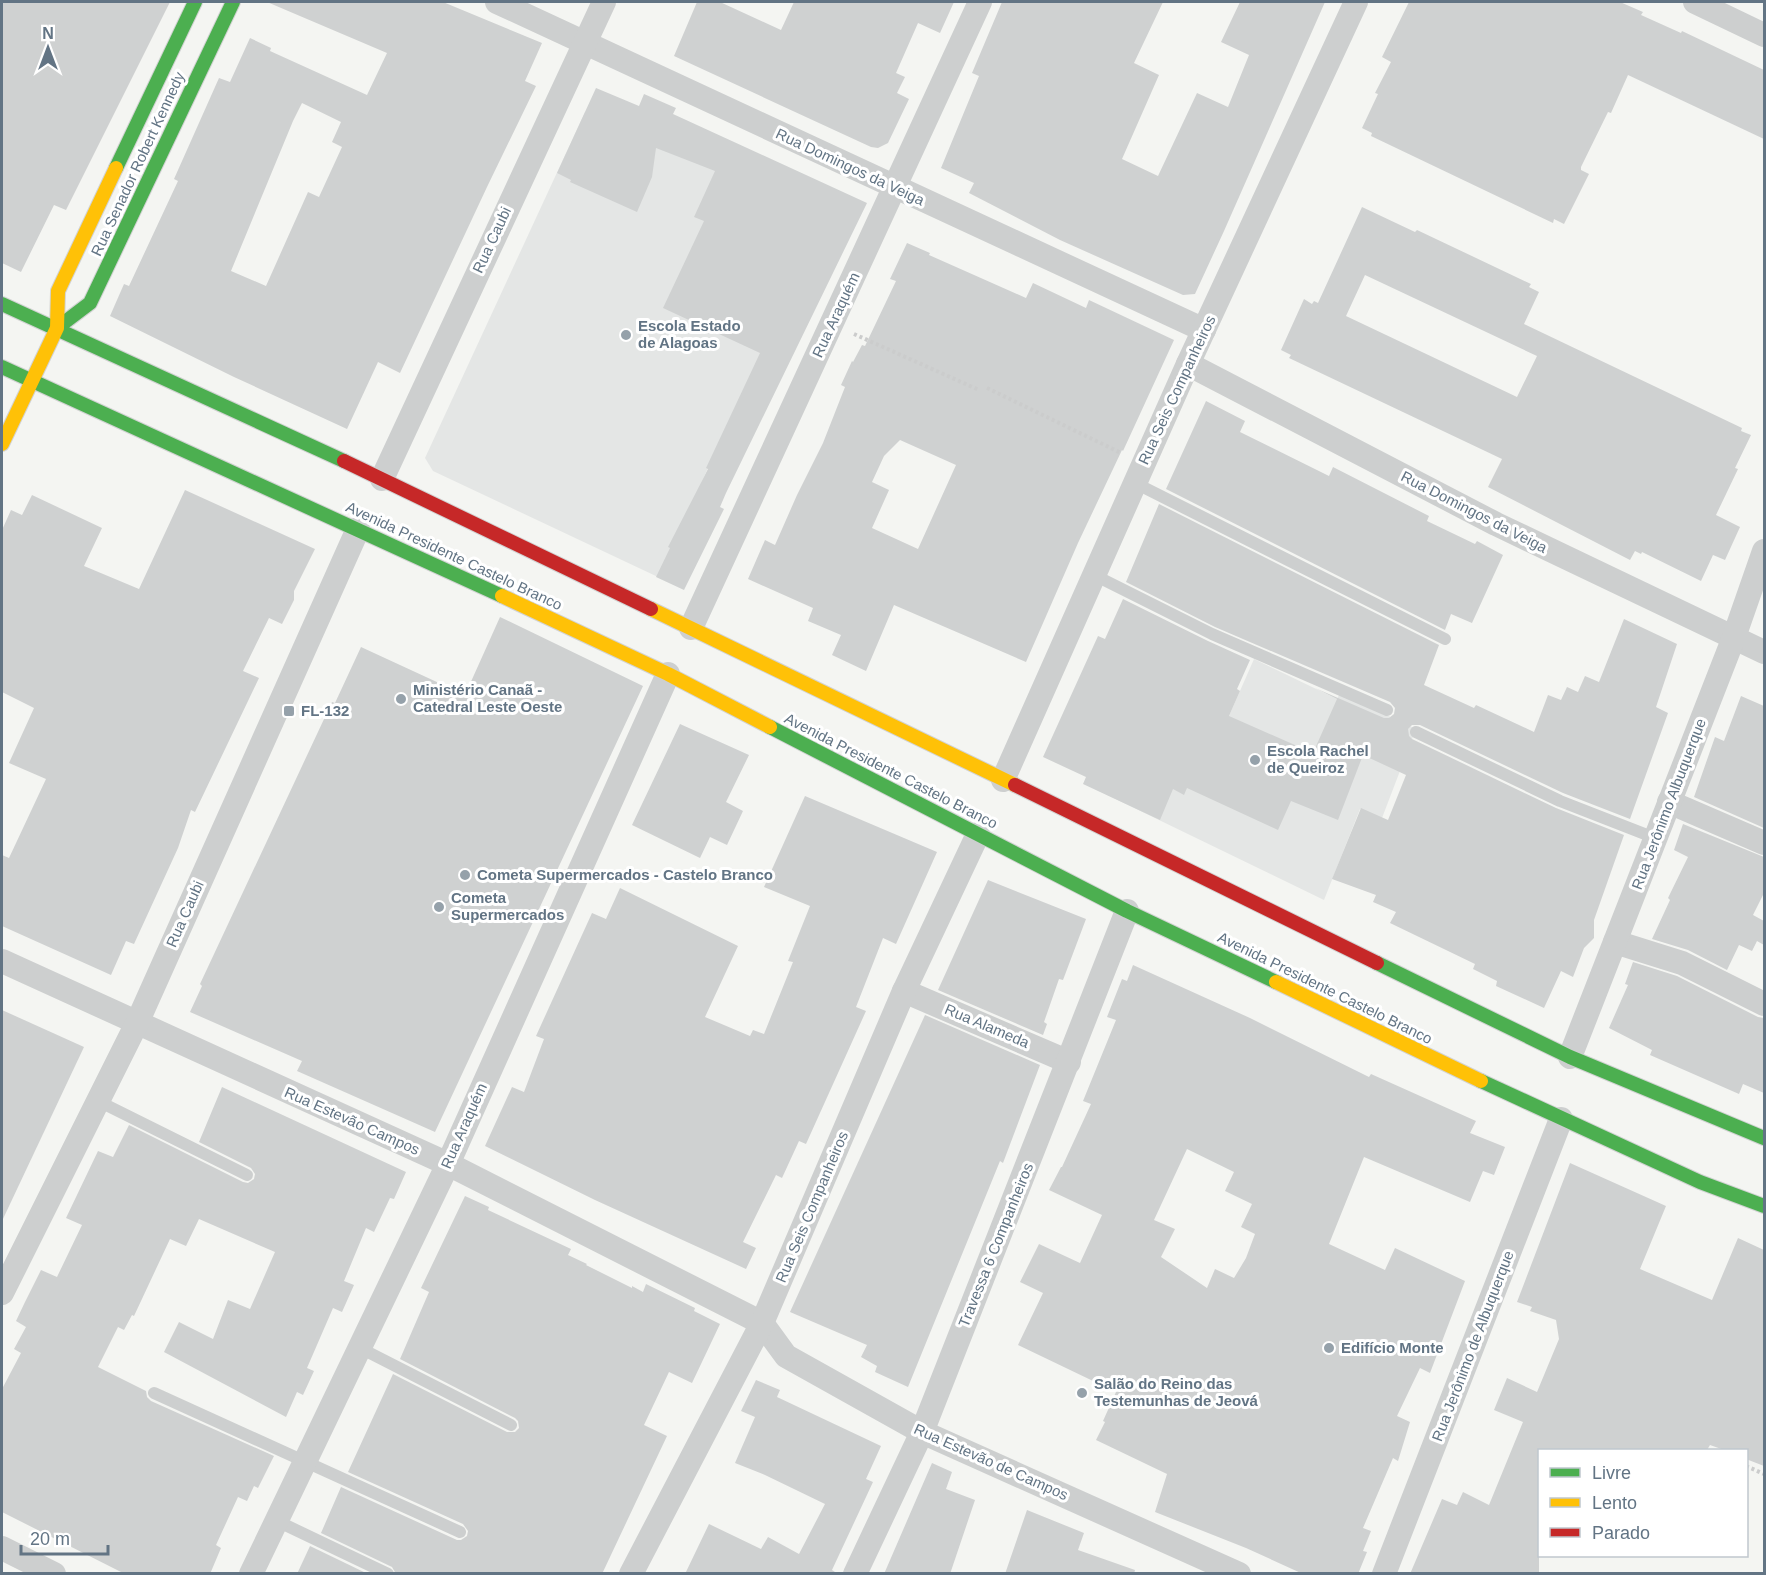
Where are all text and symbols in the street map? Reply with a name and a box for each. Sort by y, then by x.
north arrow [18,18,78,78]
text: N [42,25,54,42]
street label: Rua Senador Robert Kennedy [87,69,188,258]
street label: Rua Domingos da Veiga [773,125,928,209]
street label: Rua Caubi [469,204,514,276]
street label: Rua Araquém [808,270,863,360]
street label: Rua Seis Companheiros [1134,313,1219,467]
place label: Escola Estado de Alagoas [638,317,741,351]
marker: Escola Estado de Alagoas [619,328,633,342]
street label: Rua Domingos da Veiga [1398,467,1551,556]
street label: Avenida Presidente Castelo Branco [343,498,565,613]
place label: Ministério Canaã - Catedral Leste Oeste [413,681,562,715]
marker: Ministério Canaã - Catedral Leste Oeste [394,692,408,706]
place label: FL-132 [301,702,349,719]
marker: FL-132 [282,704,296,718]
street label: Avenida Presidente Castelo Branco [782,709,1000,832]
street label: Rua Jerônimo Albuquerque [1628,716,1709,892]
place label: Escola Rachel de Queiroz [1267,742,1369,776]
marker: Escola Rachel de Queiroz [1248,753,1262,767]
place label: Cometa Supermercados - Castelo Branco [477,866,773,883]
marker: Cometa Supermercados - Castelo Branco [458,868,472,882]
street label: Rua Caubi [162,878,207,950]
place label: Cometa Supermercados [451,889,564,923]
marker: Cometa Supermercados [432,900,446,914]
street label: Avenida Presidente Castelo Branco [1215,928,1435,1047]
street label: Rua Alameda [942,1000,1033,1051]
street label: Rua Araquém [437,1080,490,1171]
street label: Rua Estevão Campos [282,1083,422,1158]
street label: Rua Seis Companheiros [772,1129,851,1285]
street label: Travessa 6 Companheiros [955,1160,1036,1329]
street label: Rua Jerônimo de Albuquerque [1428,1248,1517,1443]
place label: Edifício Monte [1341,1339,1444,1356]
marker: Edifício Monte [1322,1341,1336,1355]
place label: Salão do Reino das Testemunhas de Jeová [1094,1375,1259,1409]
marker: Salão do Reino das Testemunhas de Jeová [1075,1386,1089,1400]
street label: Rua Estevão de Campos [912,1420,1071,1503]
legend [1538,1449,1748,1557]
text: Livre [1592,1463,1631,1483]
text: Lento [1592,1493,1637,1513]
scale bar [21,1518,108,1556]
text: Parado [1592,1523,1650,1543]
text: 20 m [30,1529,70,1549]

